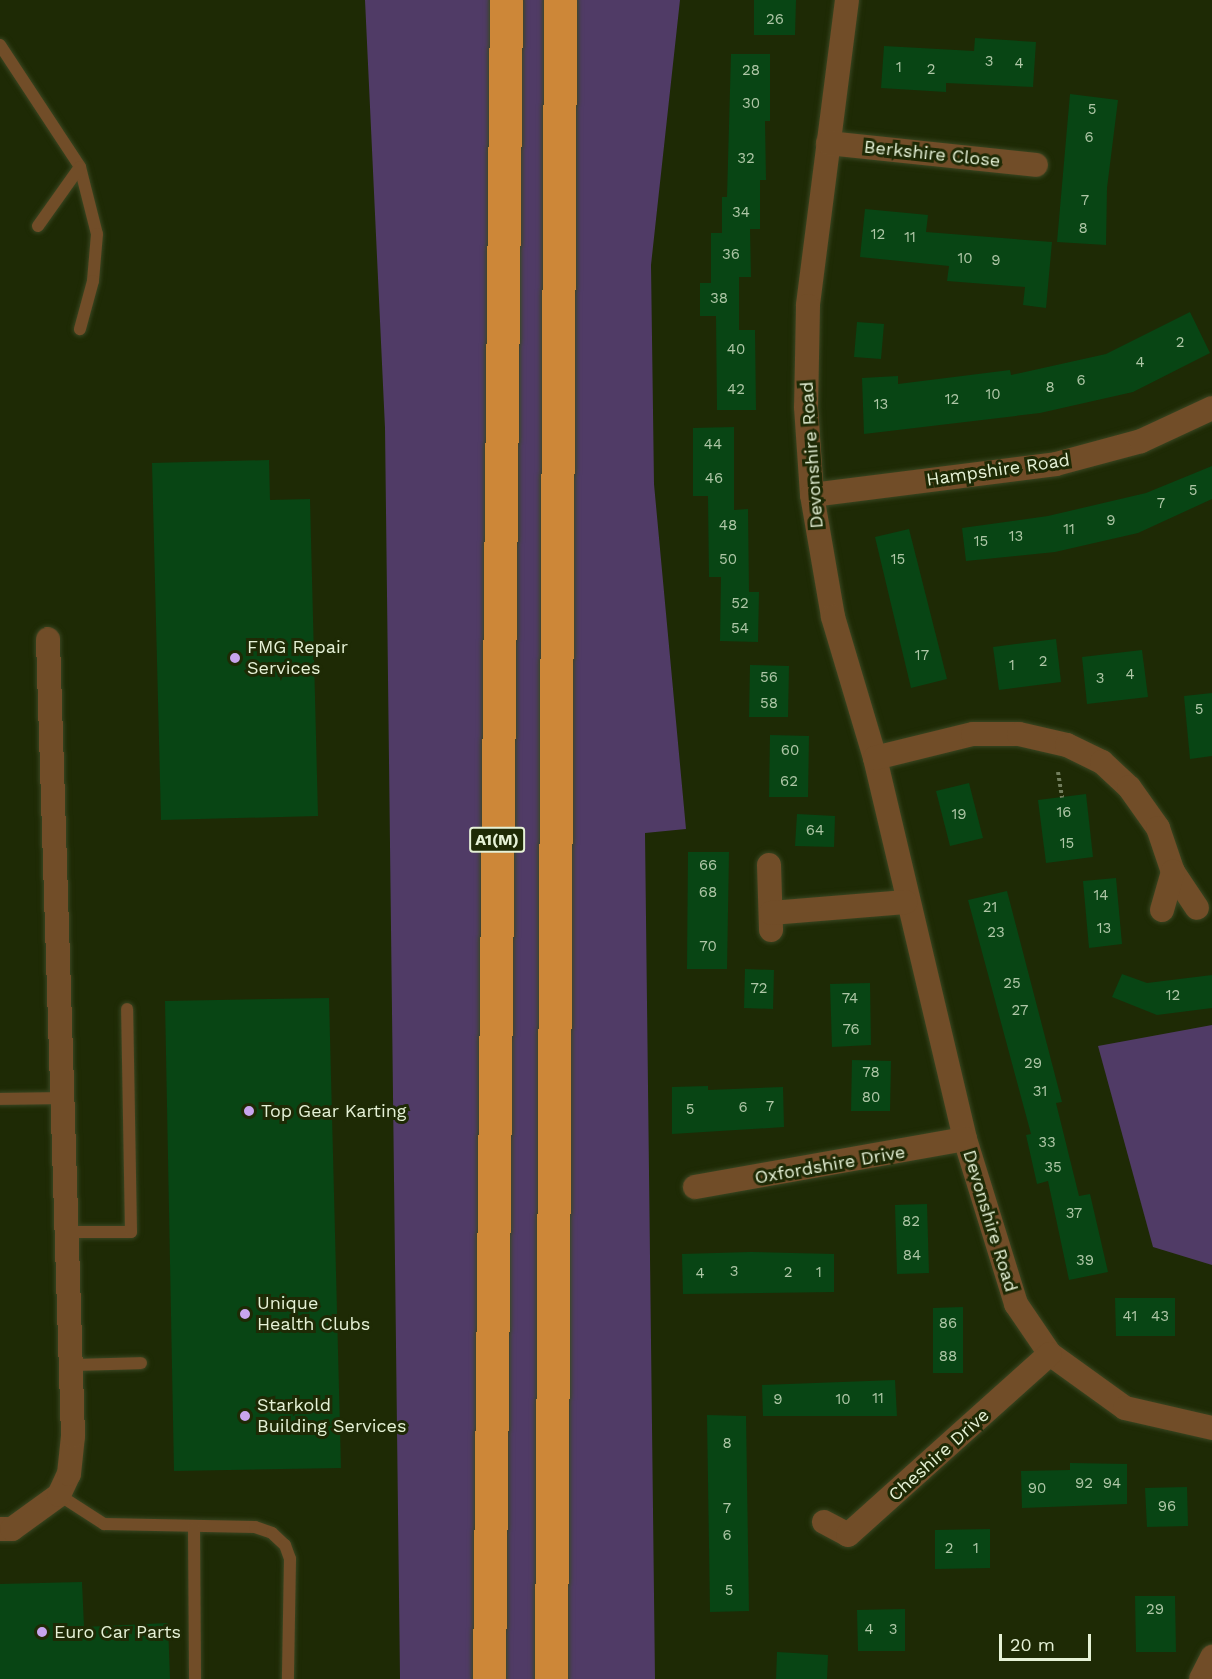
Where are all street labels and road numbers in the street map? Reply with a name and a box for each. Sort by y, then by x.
street label: Berkshire Close [863,136,1001,172]
street label: Devonshire Road [796,381,828,529]
street label: Hampshire Road [925,449,1071,491]
road number: A1(M) [468,827,526,853]
street label: Oxfordshire Drive [753,1141,907,1189]
street label: Devonshire Road [958,1147,1022,1295]
street label: Cheshire Drive [884,1404,994,1506]

